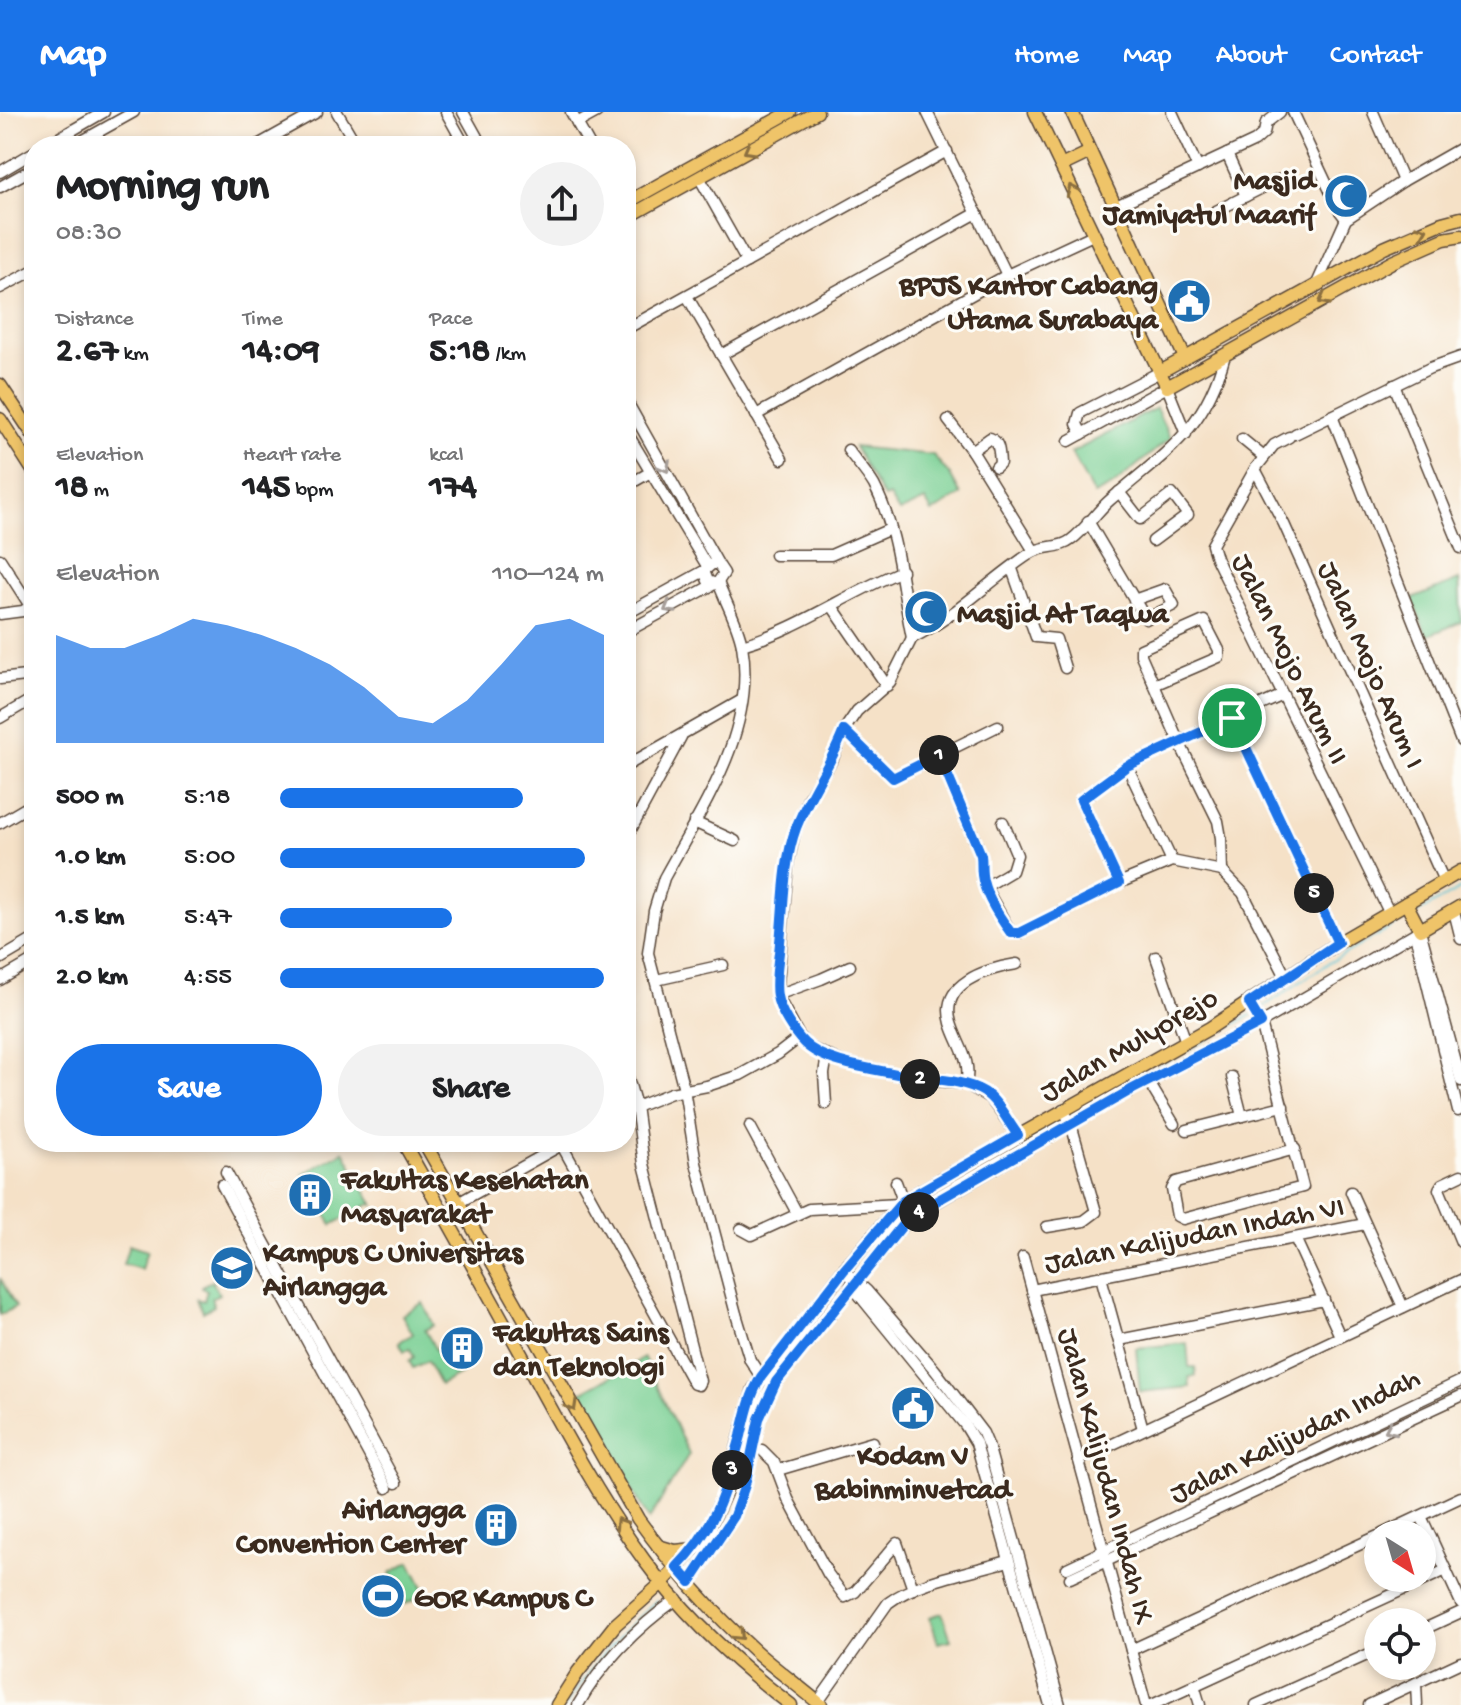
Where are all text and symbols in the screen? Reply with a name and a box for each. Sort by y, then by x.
text: Map [40,34,106,78]
text: Home [1014,40,1079,73]
text: Map [1123,40,1172,73]
text: About [1216,40,1286,73]
text: Contact [1330,40,1421,73]
one-way arrow [743,140,758,156]
button: share [520,162,604,246]
text: Morning run [56,163,269,215]
place label: Masjid Jamiyatul Maarif [1102,166,1318,235]
mosque icon: Masjid Jamiyatul Maarif [1322,172,1370,220]
one-way arrow [1066,184,1082,199]
text: 08:30 [56,219,121,250]
one-way arrow [1414,224,1428,241]
place label: BPJS Kantor Cabang Utama Surabaya [898,271,1159,340]
public building icon: BPJS Kantor Cabang Utama Surabaya [1165,277,1213,325]
one-way arrow [1319,290,1333,306]
text: Distance [56,307,134,333]
text: Time [243,307,283,333]
text: Pace [429,307,473,333]
text: 2.67 [56,333,118,373]
text: 14:09 [243,333,320,373]
text: 5:18 [429,333,490,373]
text: km [118,342,149,368]
text: /km [490,342,526,368]
text: Elevation [56,443,143,469]
text: Heart rate [243,443,341,469]
text: kcal [429,443,464,469]
one-way arrow [655,459,670,474]
text: 18 [56,469,88,509]
text: 145 [243,469,290,509]
text: 174 [429,469,477,509]
text: m [88,478,109,504]
text: bpm [290,478,334,504]
street label: Jalan Mojo Arum II [1222,549,1354,771]
street label: Jalan Mojo Arum I [1308,557,1430,775]
text: Elevation [56,560,159,591]
text: 110–124 m [492,560,604,591]
mosque icon: Masjid At Taqwa [902,588,950,636]
one-way arrow [663,598,678,614]
place label: Masjid At Taqwa [957,599,1170,634]
pin [1198,684,1266,752]
icon: arrive [1210,696,1254,740]
pin: 1 [919,735,959,775]
text: 1 [935,742,943,768]
text: 500 m [56,783,124,814]
text: 5:18 [184,783,231,814]
text: 1.0 km [56,843,126,874]
text: 5:00 [184,843,235,874]
pin: 5 [1294,873,1334,913]
text: 5 [1308,880,1320,906]
text: 1.5 km [56,903,125,934]
text: 5:47 [184,903,232,934]
text: 2.0 km [56,963,128,994]
text: 4:55 [184,963,232,994]
street label: Jalan Mulyorejo [1035,982,1225,1112]
button: Save [56,1044,322,1136]
button: Share [338,1044,604,1136]
pin: 2 [900,1059,940,1099]
text: 2 [915,1066,925,1092]
place label: Fakultas Kesehatan Masyarakat [340,1165,589,1234]
building icon: Fakultas Kesehatan Masyarakat [286,1171,334,1219]
street label: Jalan Kalijudan Indah VI [1042,1191,1348,1284]
pin: 4 [899,1192,939,1232]
text: 4 [914,1199,924,1225]
place label: Kampus C Universitas Airlangga [262,1238,525,1307]
school or university icon: Kampus C Universitas Airlangga [208,1244,256,1292]
place label: Fakultas Sains dan Teknologi [492,1318,670,1387]
building icon: Fakultas Sains dan Teknologi [438,1324,486,1372]
street label: Jalan Kalijudan Indah IX [1047,1325,1160,1629]
street label: Jalan Kalijudan Indah [1165,1362,1427,1514]
public building icon: Kodam V Babinminvetcad [889,1384,937,1432]
one-way arrow [562,1397,577,1412]
one-way arrow [1384,1419,1399,1435]
place label: Kodam V Babinminvetcad [814,1441,1014,1510]
pin: 3 [712,1450,752,1490]
text: 3 [726,1457,738,1483]
place label: Airlangga Convention Center [236,1495,468,1564]
building icon: Airlangga Convention Center [472,1501,520,1549]
one-way arrow [615,1518,630,1532]
north arrow [1364,1520,1436,1592]
map controls [1364,1520,1436,1680]
sports icon: GOR Kampus C [359,1572,407,1620]
place label: GOR Kampus C [414,1583,594,1618]
button: locate [1364,1608,1436,1680]
one-way arrow [730,1626,744,1640]

